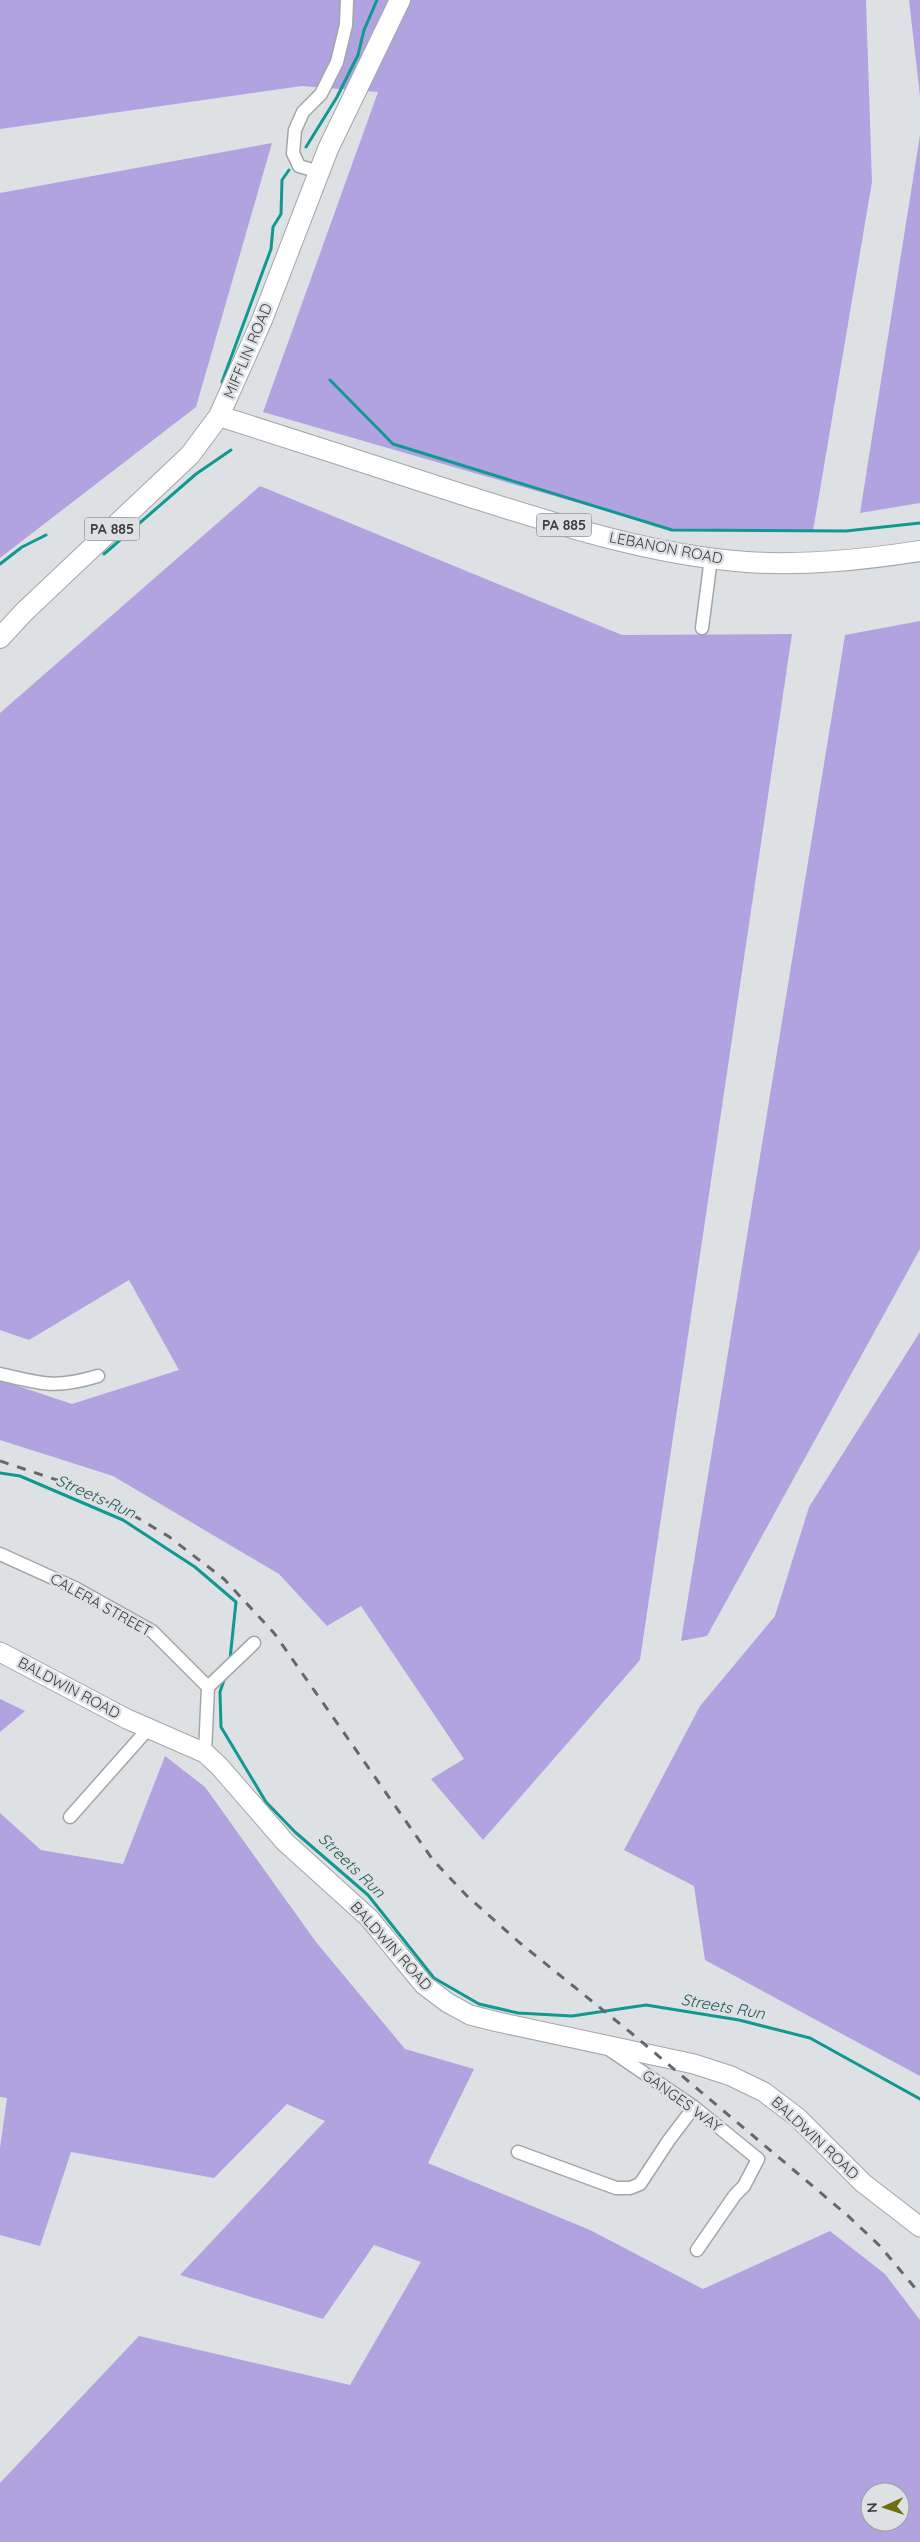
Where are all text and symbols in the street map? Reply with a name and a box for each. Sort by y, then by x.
street label: MIFFLIN ROAD [219,300,276,401]
road number: PA 885 [536,514,592,536]
road number: PA 885 [84,518,140,540]
street label: LEBANON ROAD [608,527,725,568]
water label: Streets Run [53,1470,139,1523]
street label: CALERA STREET [47,1569,155,1640]
street label: BALDWIN ROAD [15,1653,124,1723]
water label: Streets Run [315,1828,390,1902]
street label: BALDWIN ROAD [346,1897,436,1994]
water label: Streets Run [679,1989,767,2023]
street label: GANGES WAY [639,2065,726,2136]
street label: BALDWIN ROAD [767,2092,863,2183]
north arrow [860,2482,910,2532]
text: N [863,2502,881,2513]

